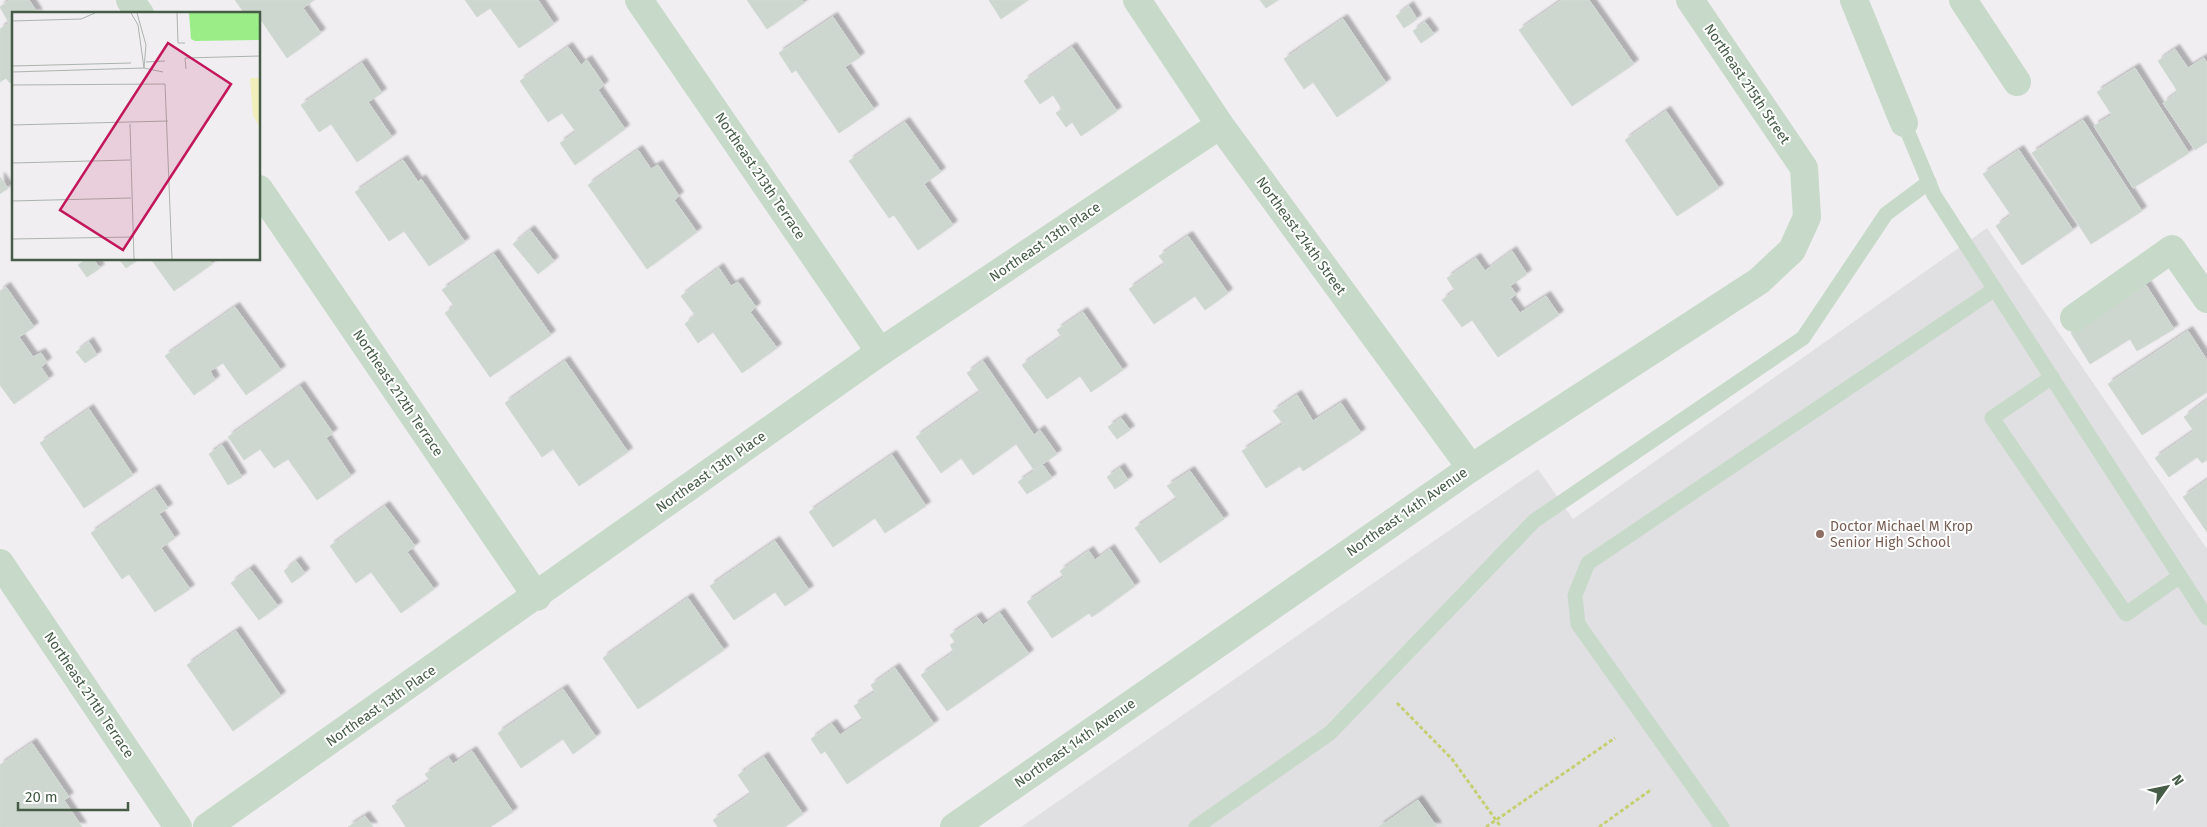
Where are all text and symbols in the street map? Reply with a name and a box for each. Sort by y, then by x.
inset map [12,12,260,260]
street label: Northeast 215th Street [1700,21,1794,148]
street label: Northeast 213th Terrace [711,109,809,243]
street label: Northeast 214th Street [1252,174,1350,299]
street label: Northeast 13th Place [986,199,1104,285]
street label: Northeast 212th Terrace [349,326,447,460]
street label: Northeast 13th Place [653,428,769,516]
street label: Northeast 14th Avenue [1343,464,1471,560]
place label: Doctor Michael M Krop Senior High School [1830,518,1973,551]
marker: Doctor Michael M Krop Senior High School [1814,528,1826,540]
street label: Northeast 211th Terrace [41,629,137,761]
street label: Northeast 13th Place [323,662,439,750]
street label: Northeast 14th Avenue [1011,695,1139,791]
north arrow [2142,762,2192,812]
text: N [2168,772,2187,789]
scale bar [18,780,128,812]
text: 20 m [25,788,58,806]

